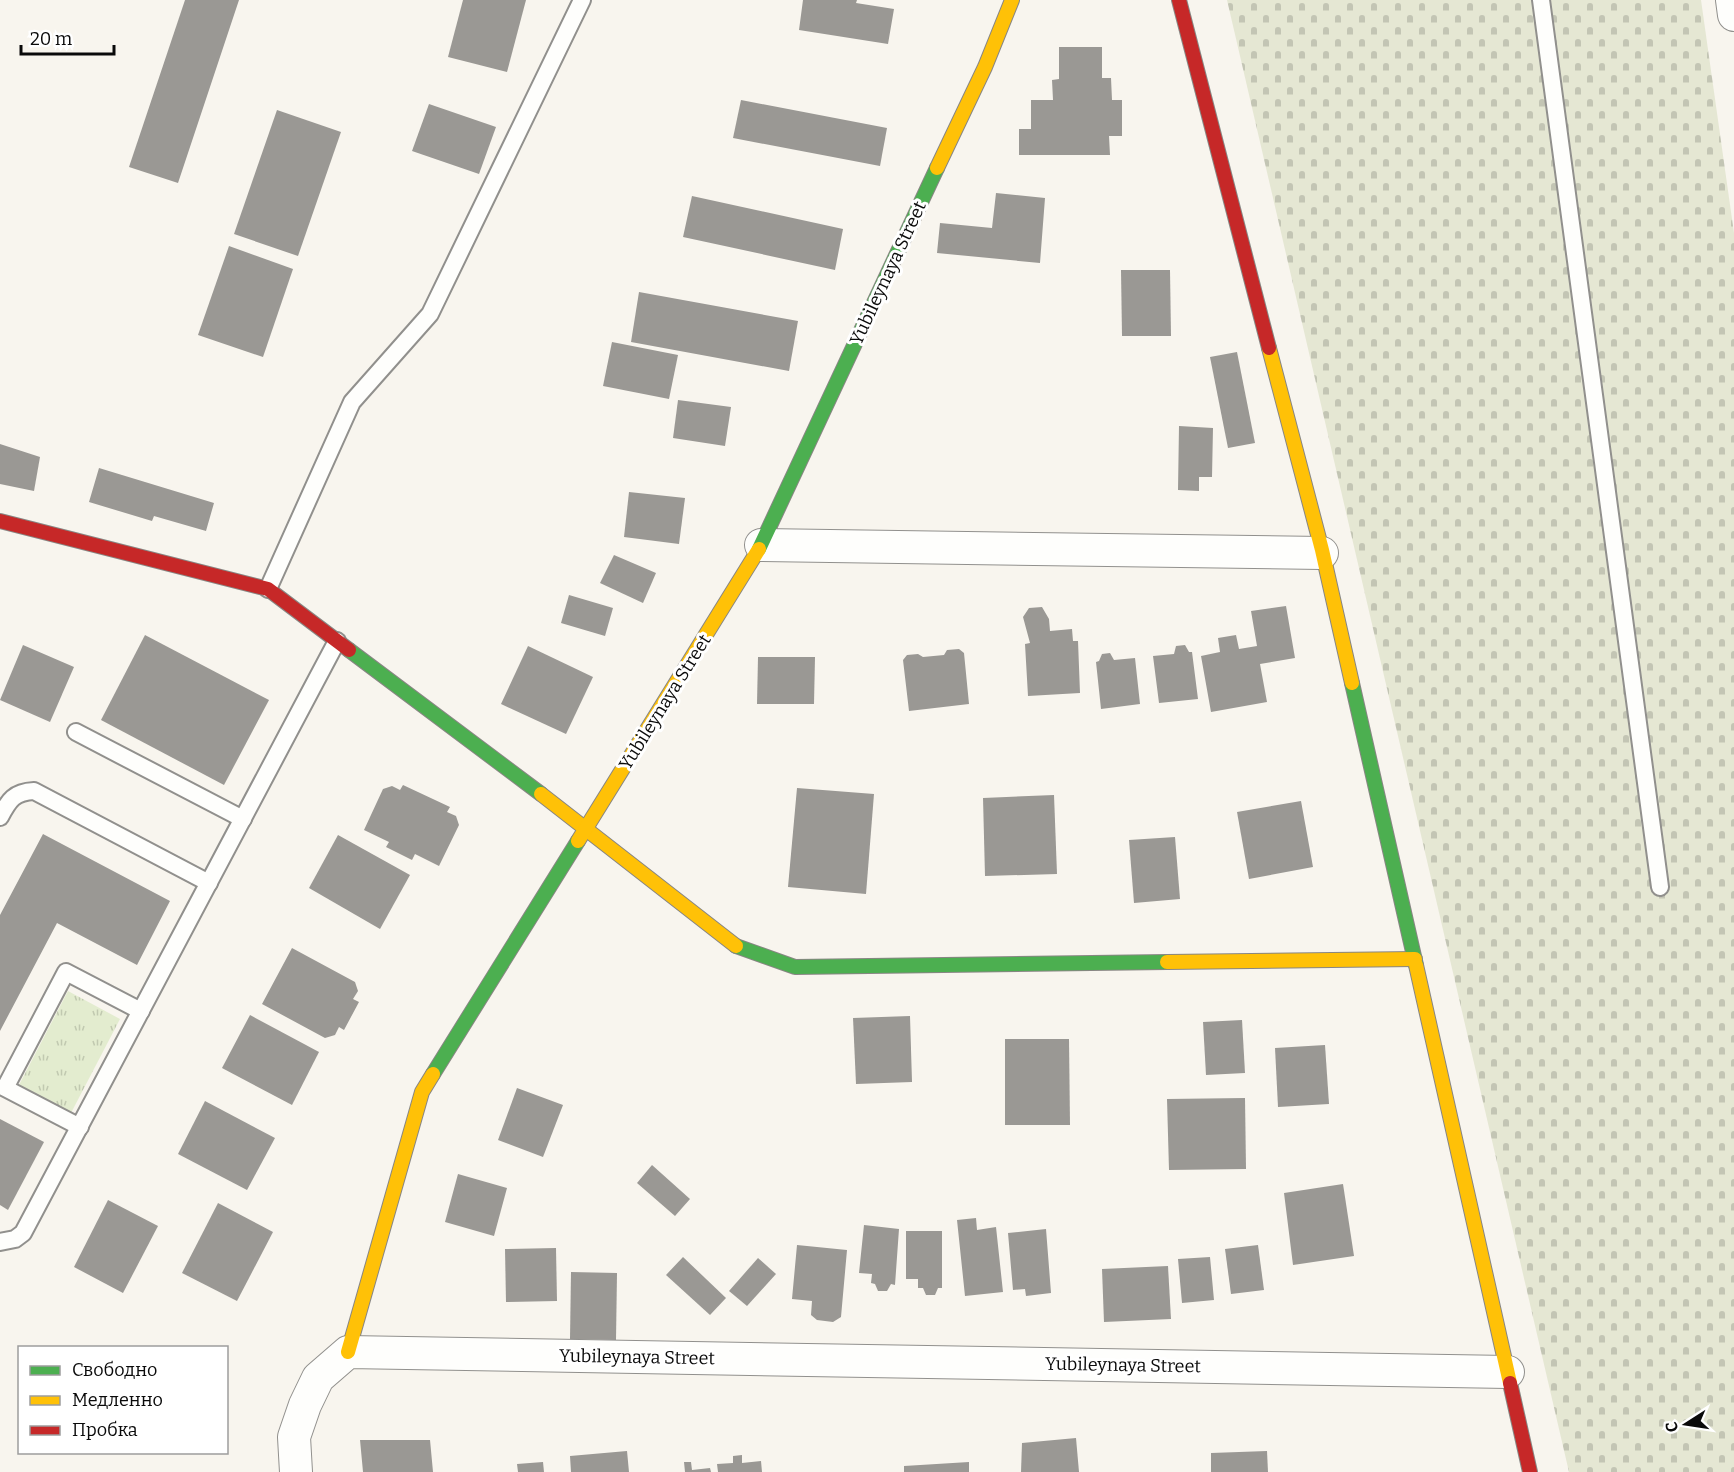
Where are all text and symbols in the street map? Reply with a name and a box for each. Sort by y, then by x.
scale bar [21,18,114,56]
text: 20 m [30,28,72,50]
street label: Yubileynaya Street [845,197,931,348]
street label: Yubileynaya Street [614,630,716,774]
street label: Yubileynaya Street [559,1345,716,1369]
legend [18,1346,228,1454]
street label: Yubileynaya Street [1045,1353,1202,1377]
text: Свободно [72,1359,157,1381]
text: Медленно [72,1389,163,1411]
north arrow [1656,1394,1716,1454]
text: Пробка [72,1419,138,1441]
text: С [1661,1420,1682,1434]

